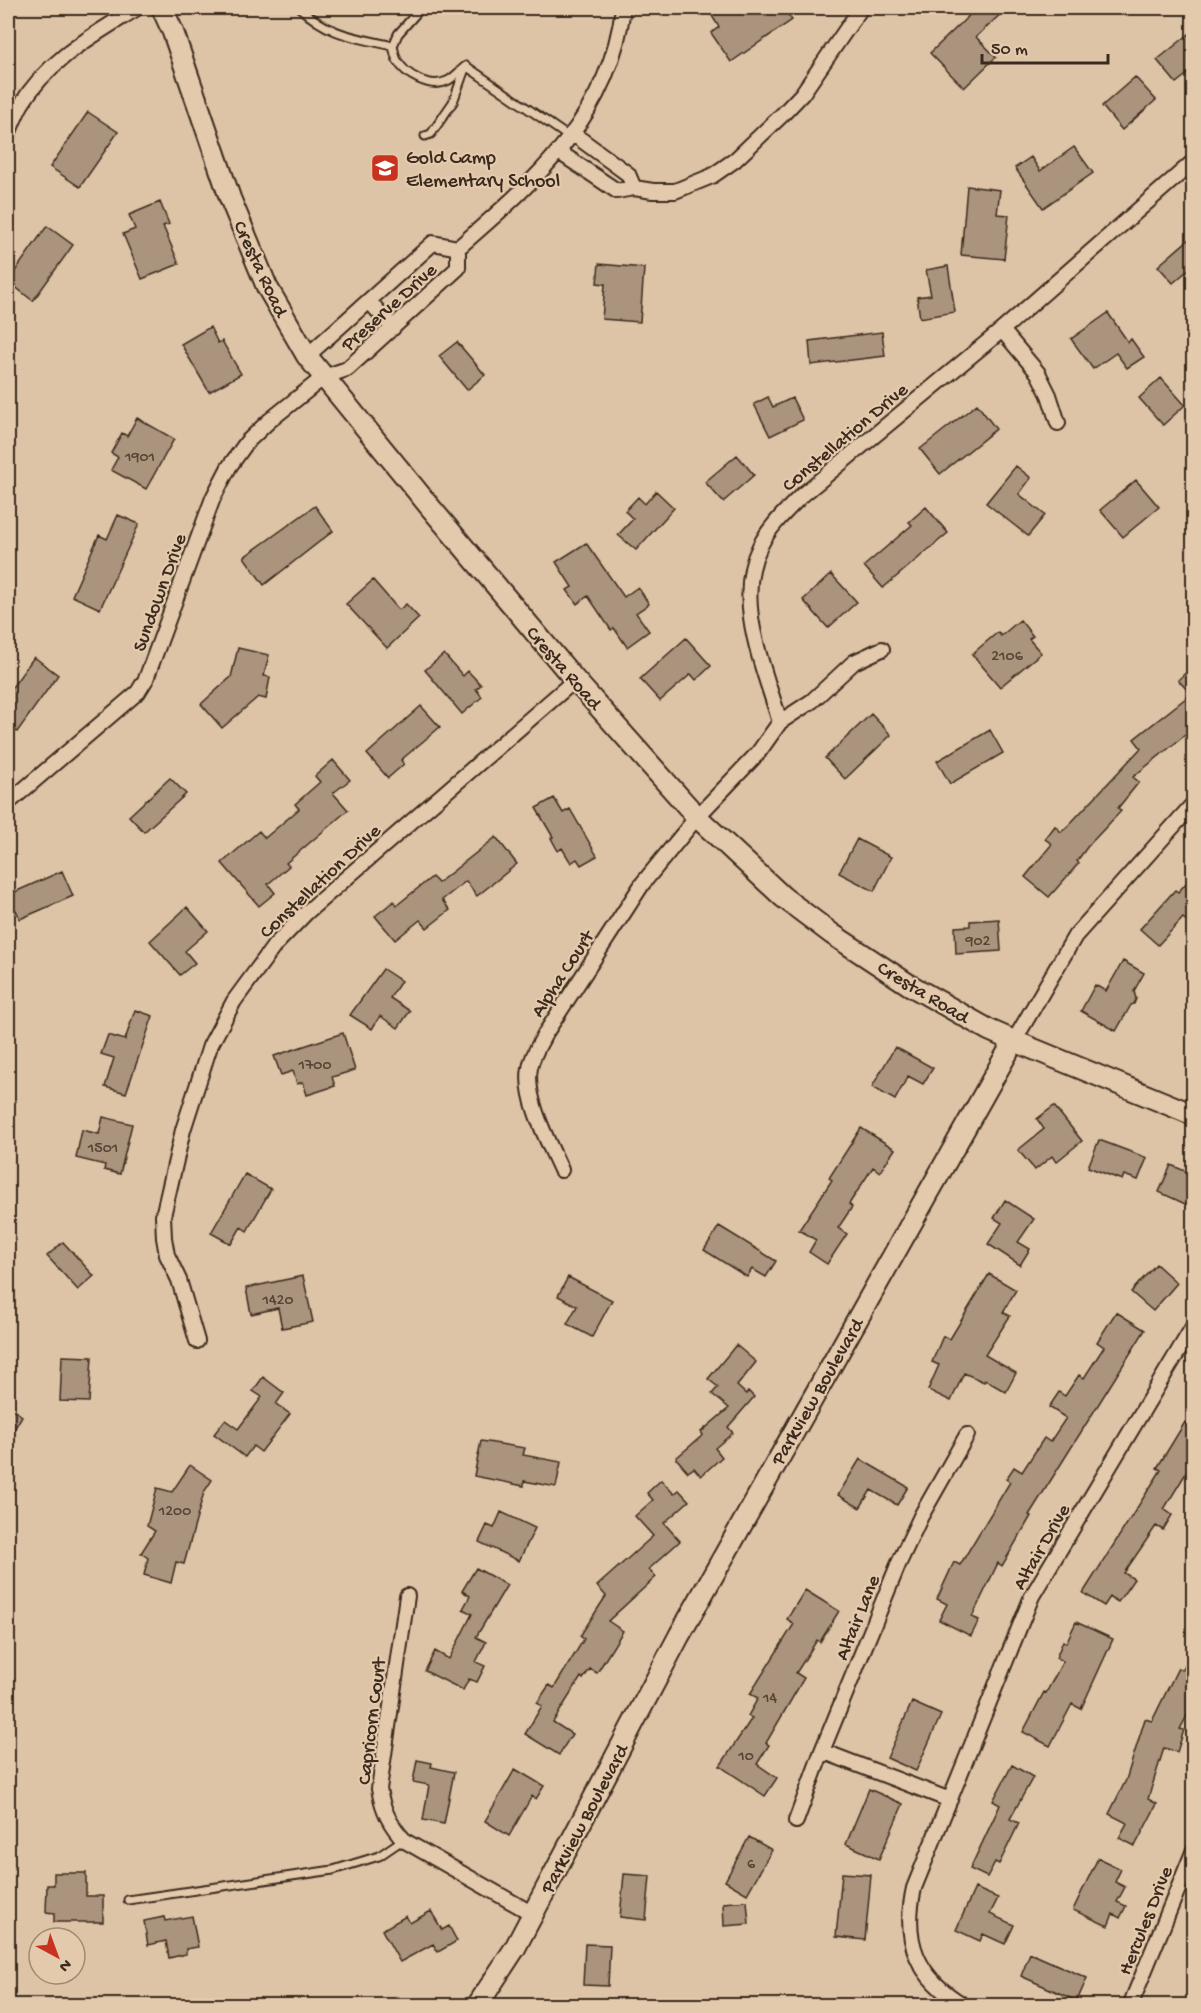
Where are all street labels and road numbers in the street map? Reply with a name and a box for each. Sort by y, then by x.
street label: Cresta Road [227,218,292,323]
street label: Preserve Drive [337,259,443,358]
street label: Constellation Drive [779,379,914,498]
street label: Sundown Drive [129,531,193,655]
street label: Cresta Road [520,623,606,718]
street label: Constellation Drive [256,820,387,945]
street label: Alpha Court [527,926,601,1022]
street label: Cresta Road [872,958,974,1032]
street label: Parkview Boulevard [767,1313,871,1471]
street label: Altair Drive [1009,1500,1077,1595]
street label: Altair Lane [832,1572,887,1664]
street label: Capricorn Court [354,1655,393,1786]
street label: Parkview Boulevard [537,1739,636,1899]
street label: Hercules Drive [1115,1863,1180,1979]

